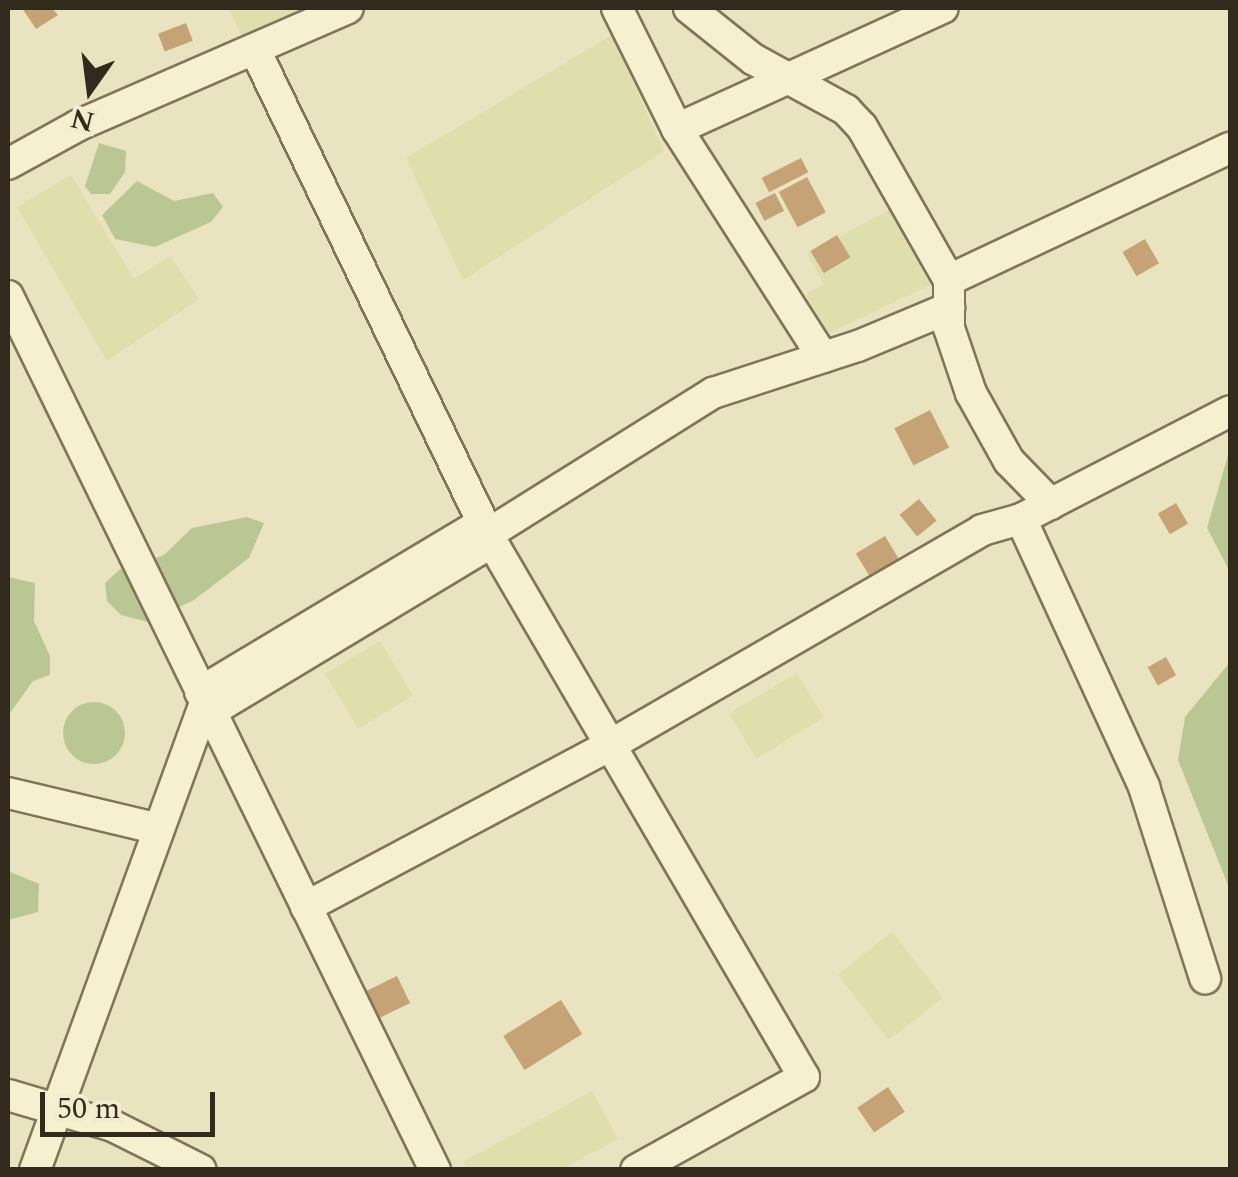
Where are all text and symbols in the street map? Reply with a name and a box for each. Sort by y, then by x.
north arrow [40,40,140,140]
text: N [66,96,99,143]
scale bar [45,1072,220,1134]
text: 50 m [57,1086,120,1132]

